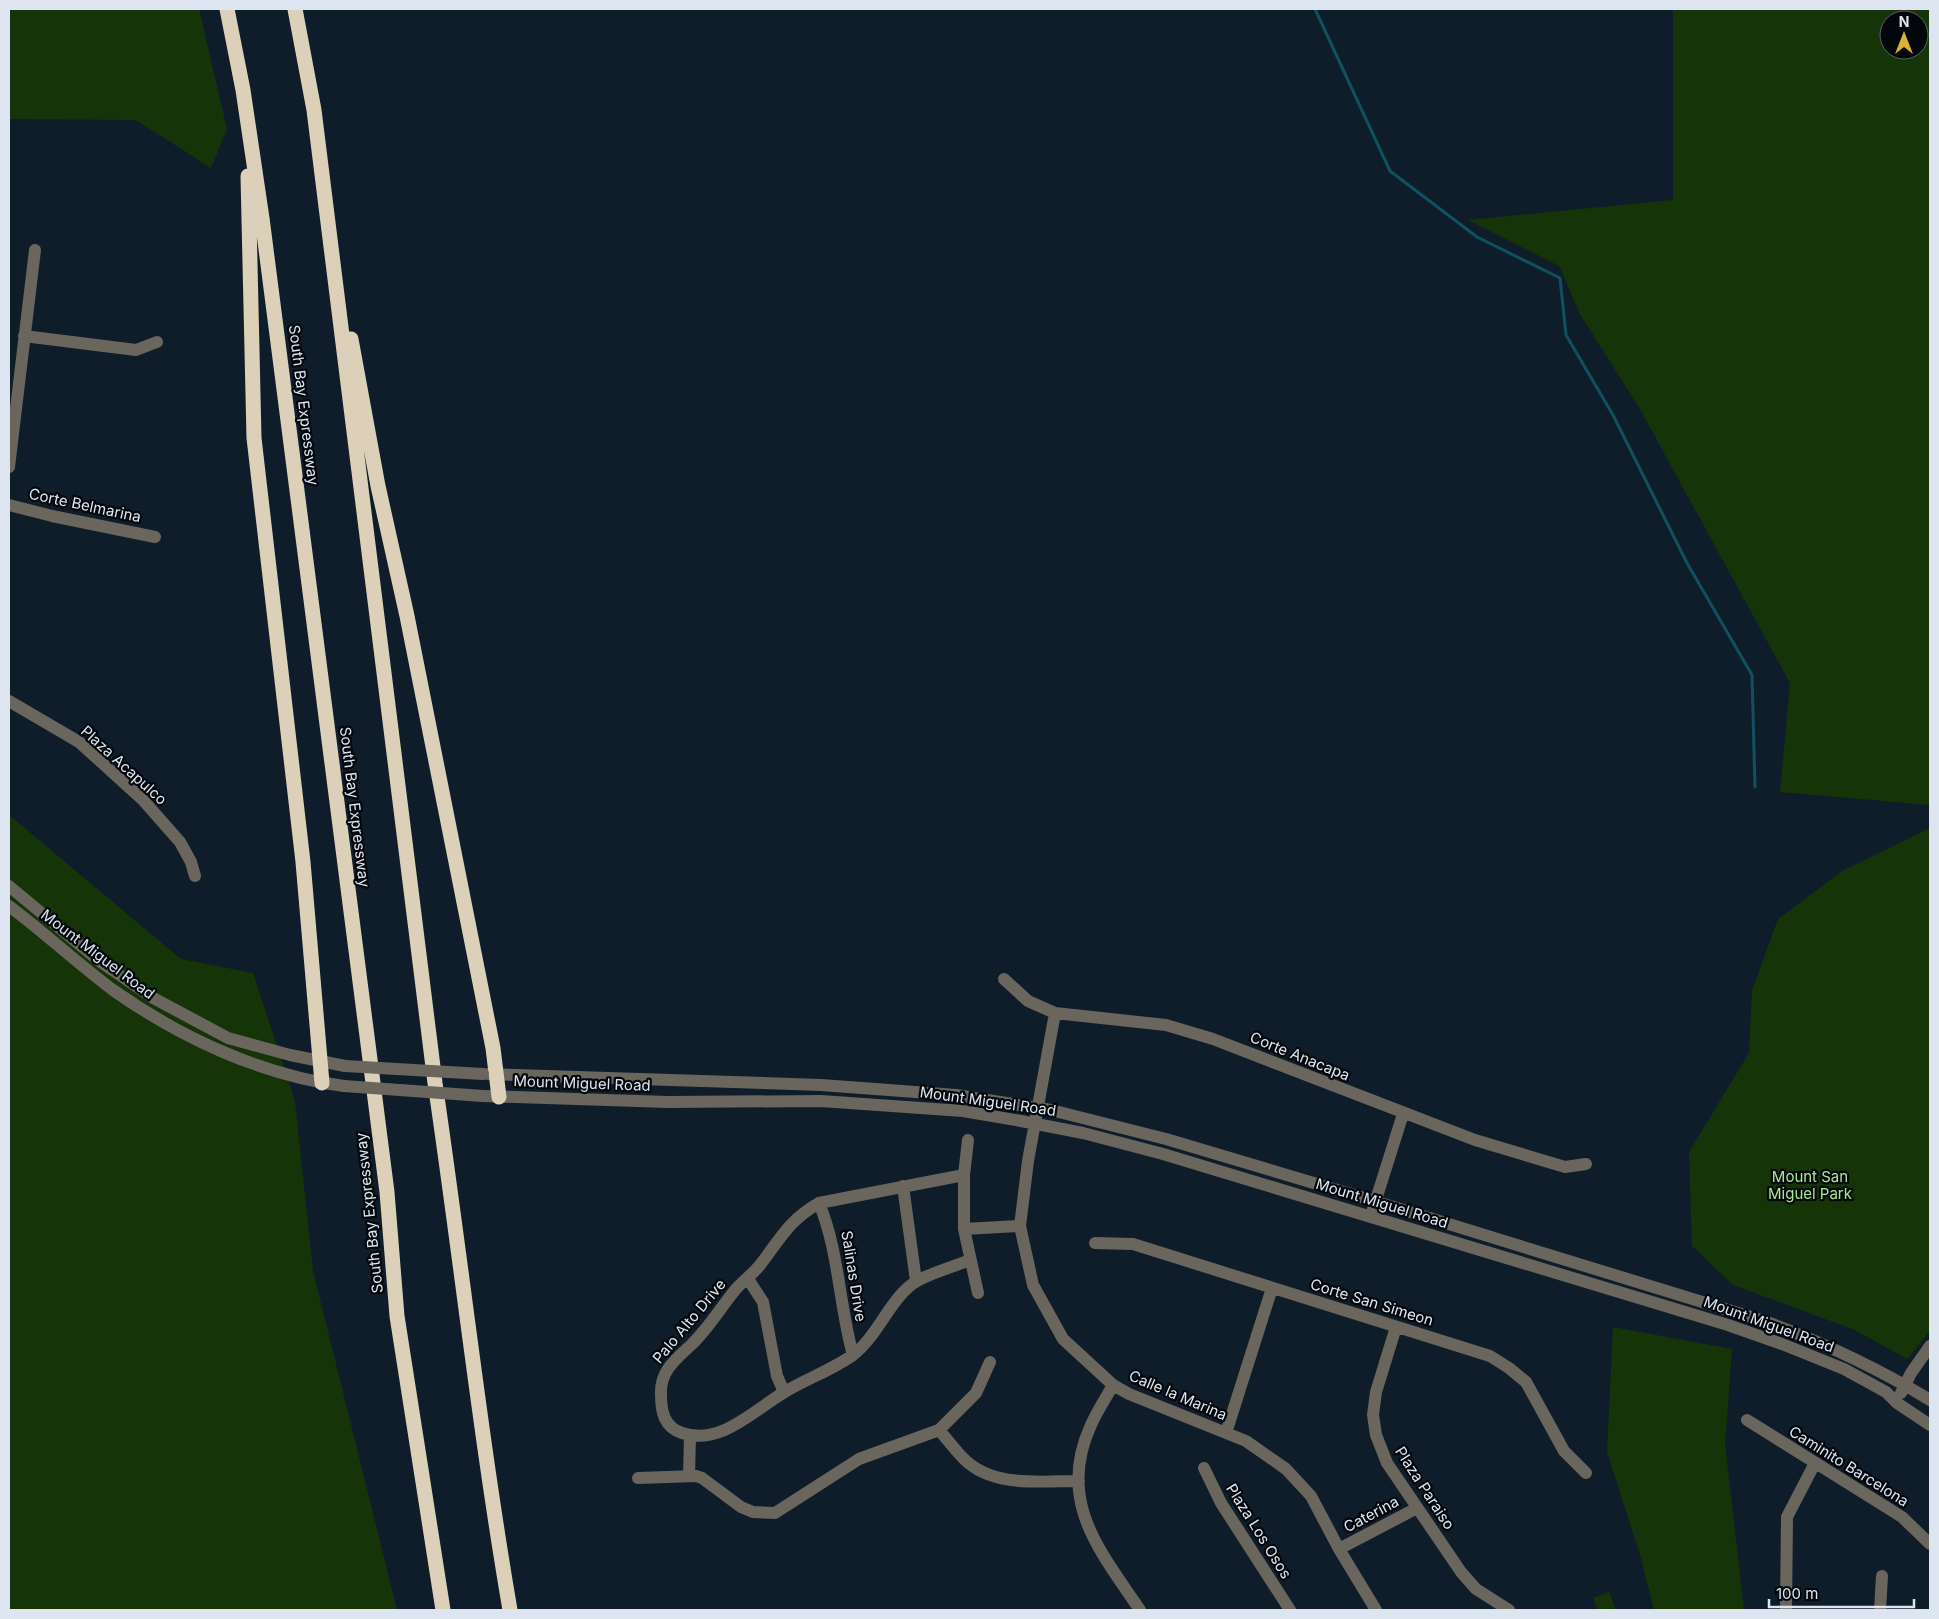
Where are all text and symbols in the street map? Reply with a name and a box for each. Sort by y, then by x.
north arrow [1879,10,1929,60]
text: N [1899,13,1909,30]
street label: South Bay Expressway [285,324,323,487]
street label: Corte Belmarina [27,484,143,526]
street label: Plaza Acapulco [77,721,171,809]
street label: South Bay Expressway [336,726,374,889]
street label: Mount Miguel Road [37,905,159,1003]
street label: Corte Anacapa [1247,1027,1353,1085]
street label: Mount Miguel Road [513,1071,651,1095]
street label: Mount Miguel Road [919,1082,1057,1120]
street label: South Bay Expressway [351,1131,387,1294]
park label: Mount San Miguel Park [1768,1167,1853,1203]
street label: Mount Miguel Road [1314,1174,1450,1232]
street label: Salinas Drive [837,1229,871,1323]
street label: Corte San Simeon [1308,1274,1436,1330]
street label: Palo Alto Drive [648,1275,730,1367]
street label: Mount Miguel Road [1701,1292,1837,1356]
street label: Calle la Marina [1126,1366,1230,1424]
street label: Caminito Barcelona [1786,1422,1912,1510]
street label: Plaza Paraiso [1391,1443,1459,1533]
street label: Plaza Los Osos [1222,1480,1296,1582]
street label: Caterina [1340,1492,1402,1536]
scale bar [1769,1576,1914,1608]
text: 100 m [1776,1584,1818,1603]

